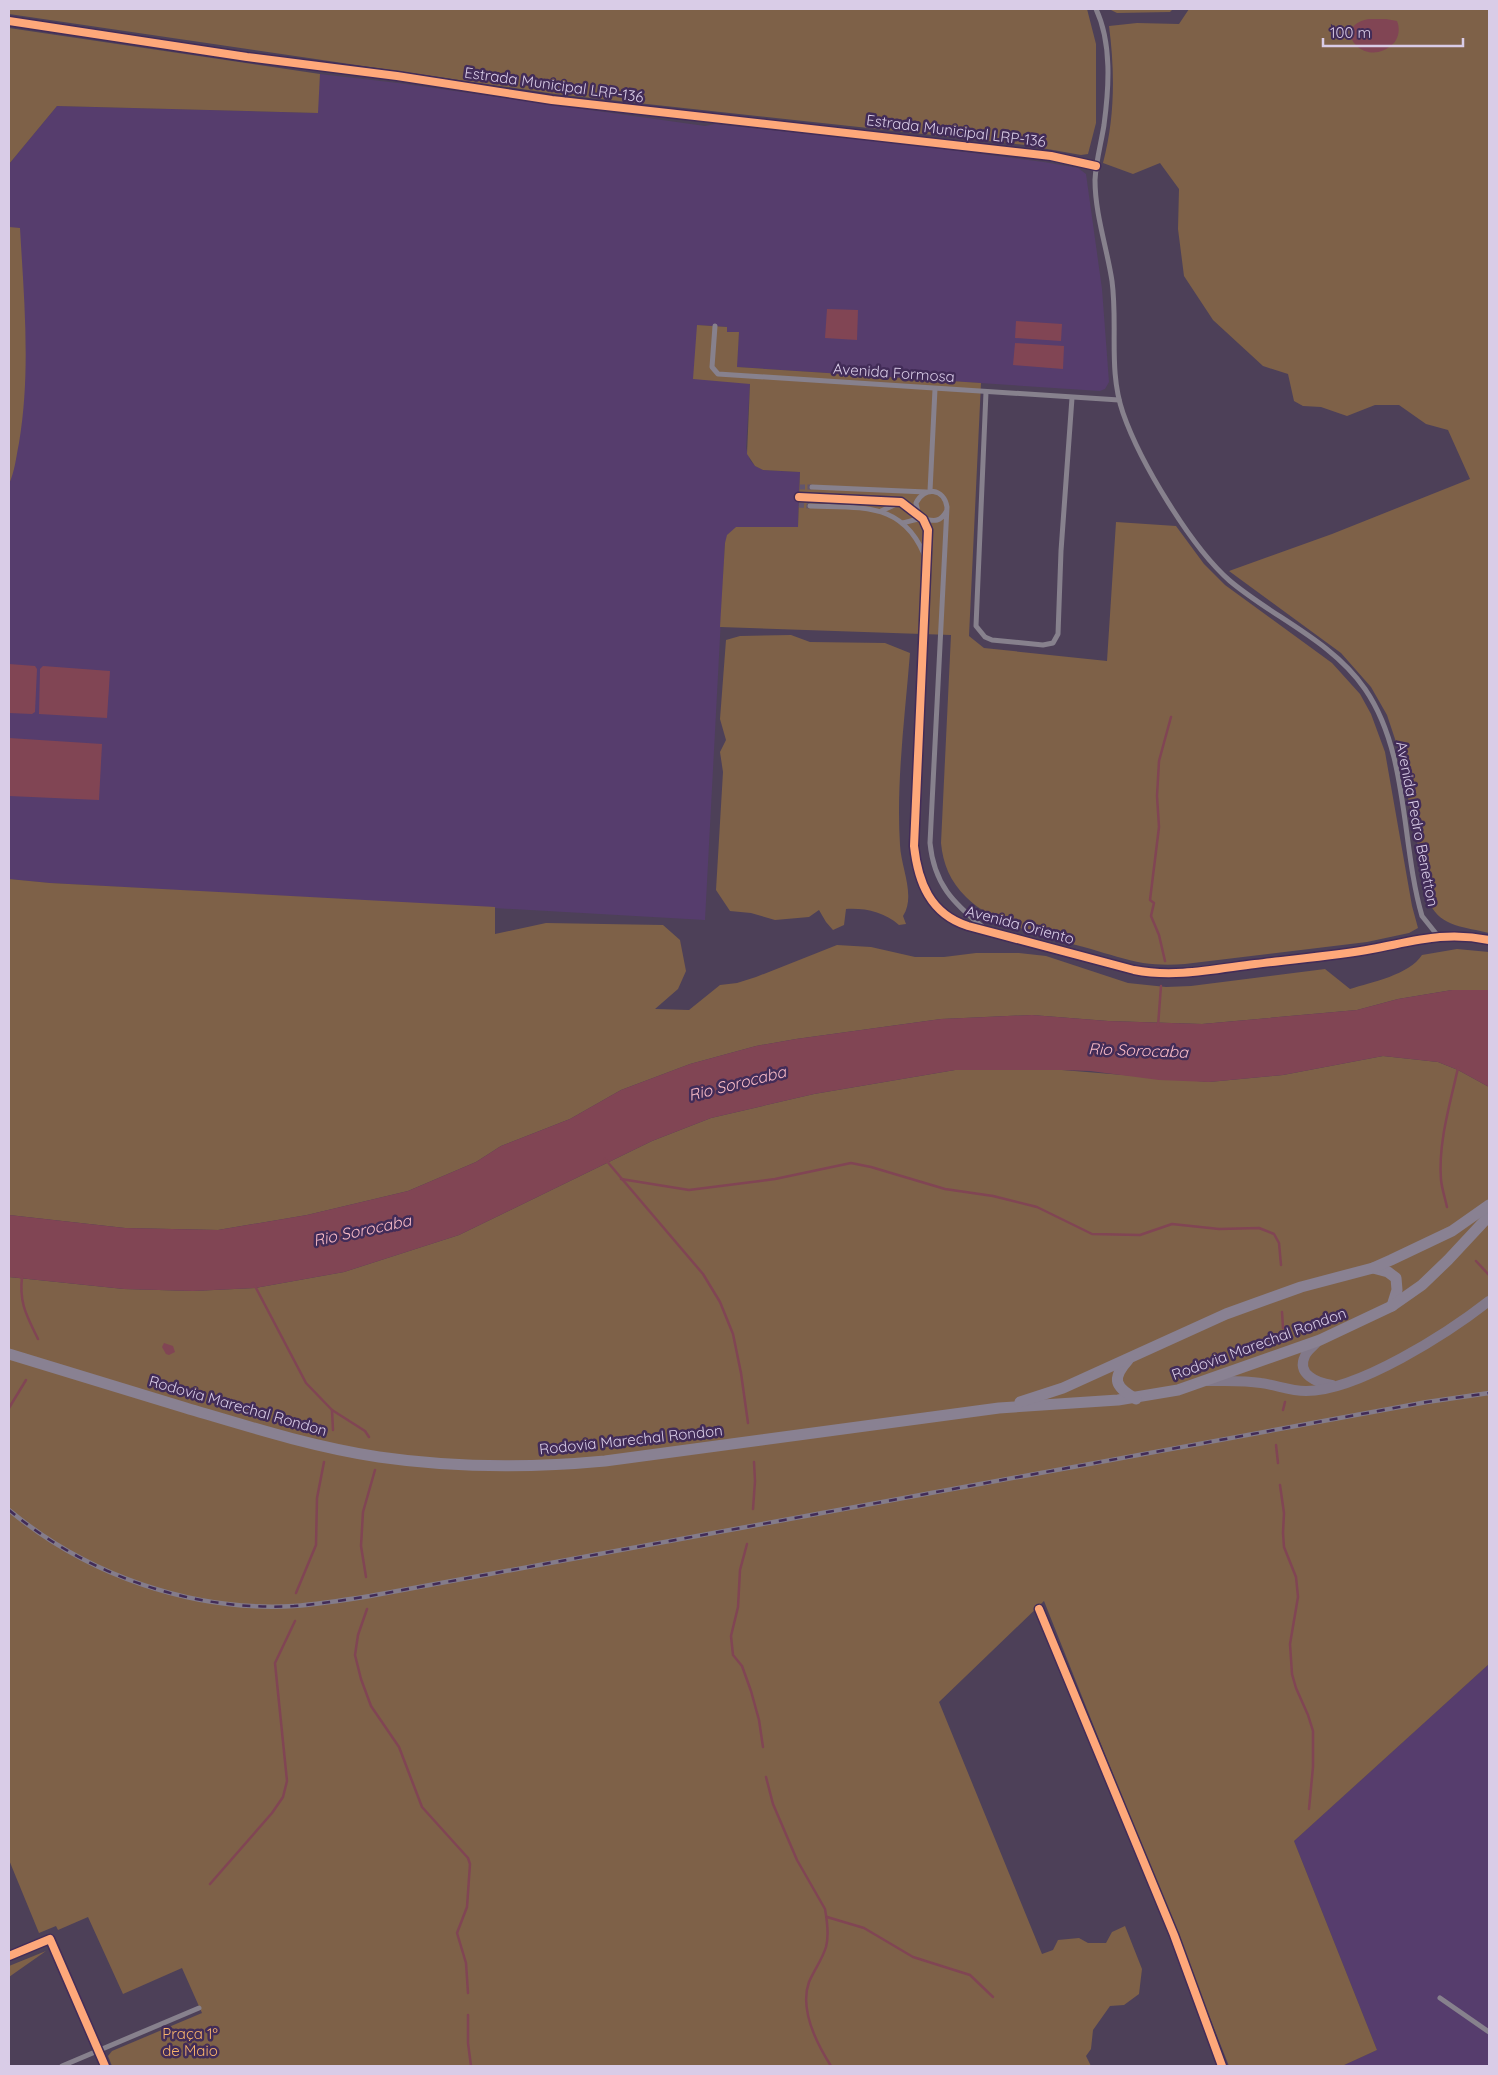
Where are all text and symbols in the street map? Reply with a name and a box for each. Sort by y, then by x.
scale bar [1323,15,1463,47]
text: 100 m [1330,23,1371,42]
street label: Estrada Municipal LRP-136 [463,63,645,106]
street label: Estrada Municipal LRP-136 [865,110,1047,151]
street label: Avenida Formosa [833,359,955,386]
street label: Avenida Pedro Benetton [1392,740,1443,908]
street label: Avenida Oriento [964,901,1076,948]
water label: Rio Sorocaba [1088,1038,1189,1062]
water label: Rio Sorocaba [686,1061,789,1105]
water label: Rio Sorocaba [311,1210,414,1250]
street label: Rodovia Marechal Rondon [1169,1303,1349,1384]
street label: Rodovia Marechal Rondon [147,1371,329,1440]
street label: Rodovia Marechal Rondon [538,1420,724,1459]
park label: Praça 1º de Maio [162,2024,218,2060]

